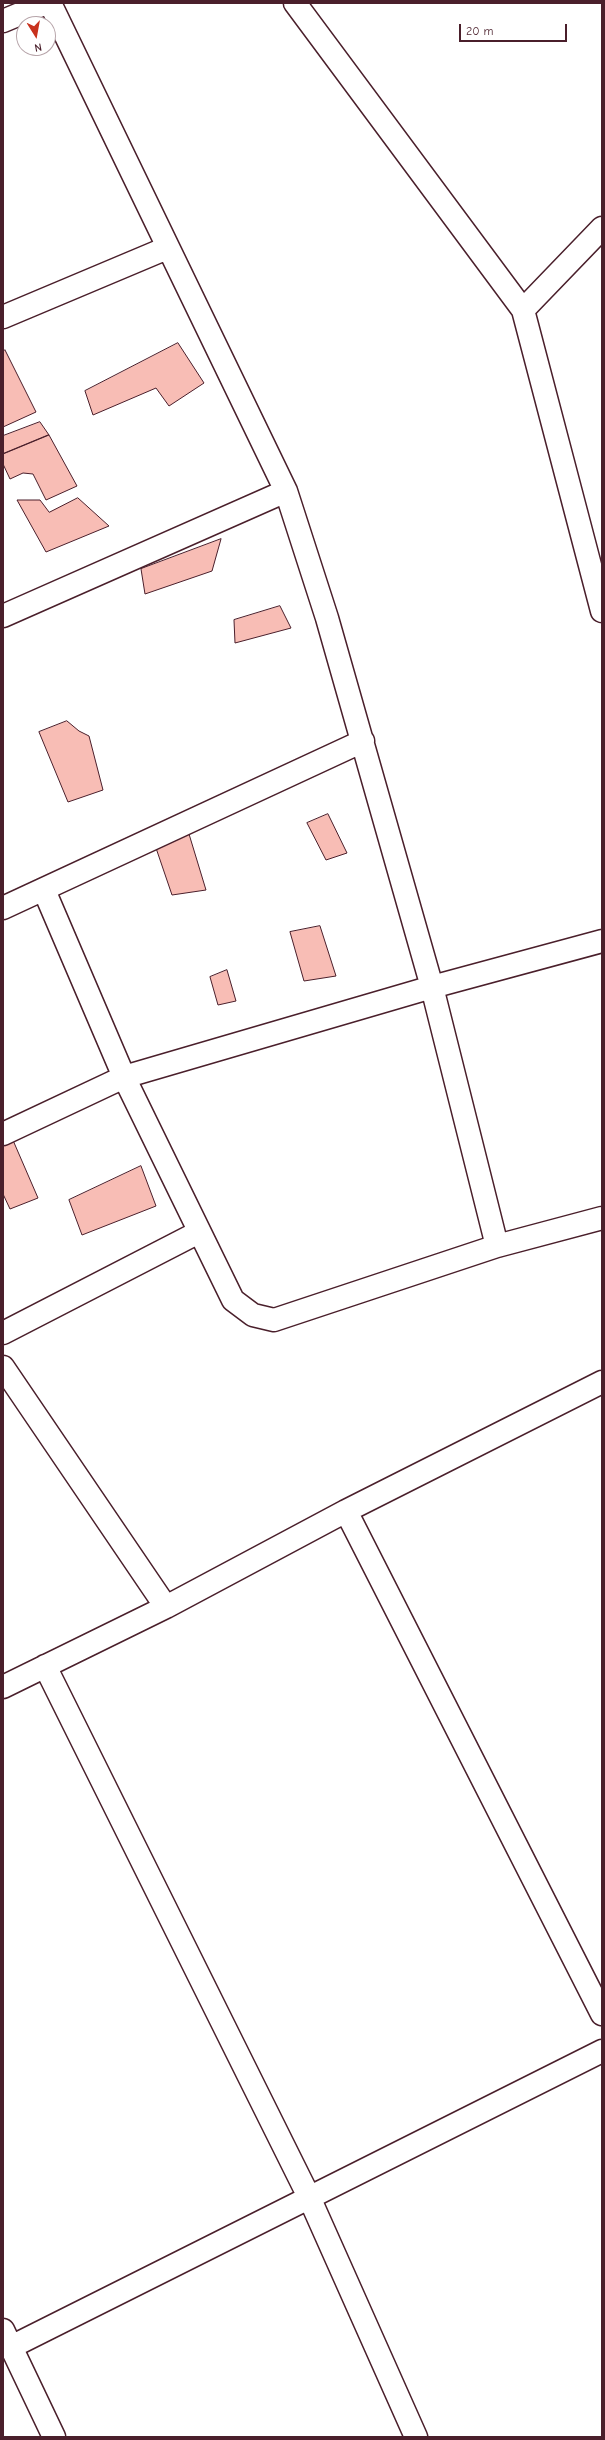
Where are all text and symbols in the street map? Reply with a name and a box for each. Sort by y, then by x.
north arrow [16,16,56,56]
scale bar [461,16,569,42]
text: 20 m [466,24,494,38]
text: N [33,40,43,54]

